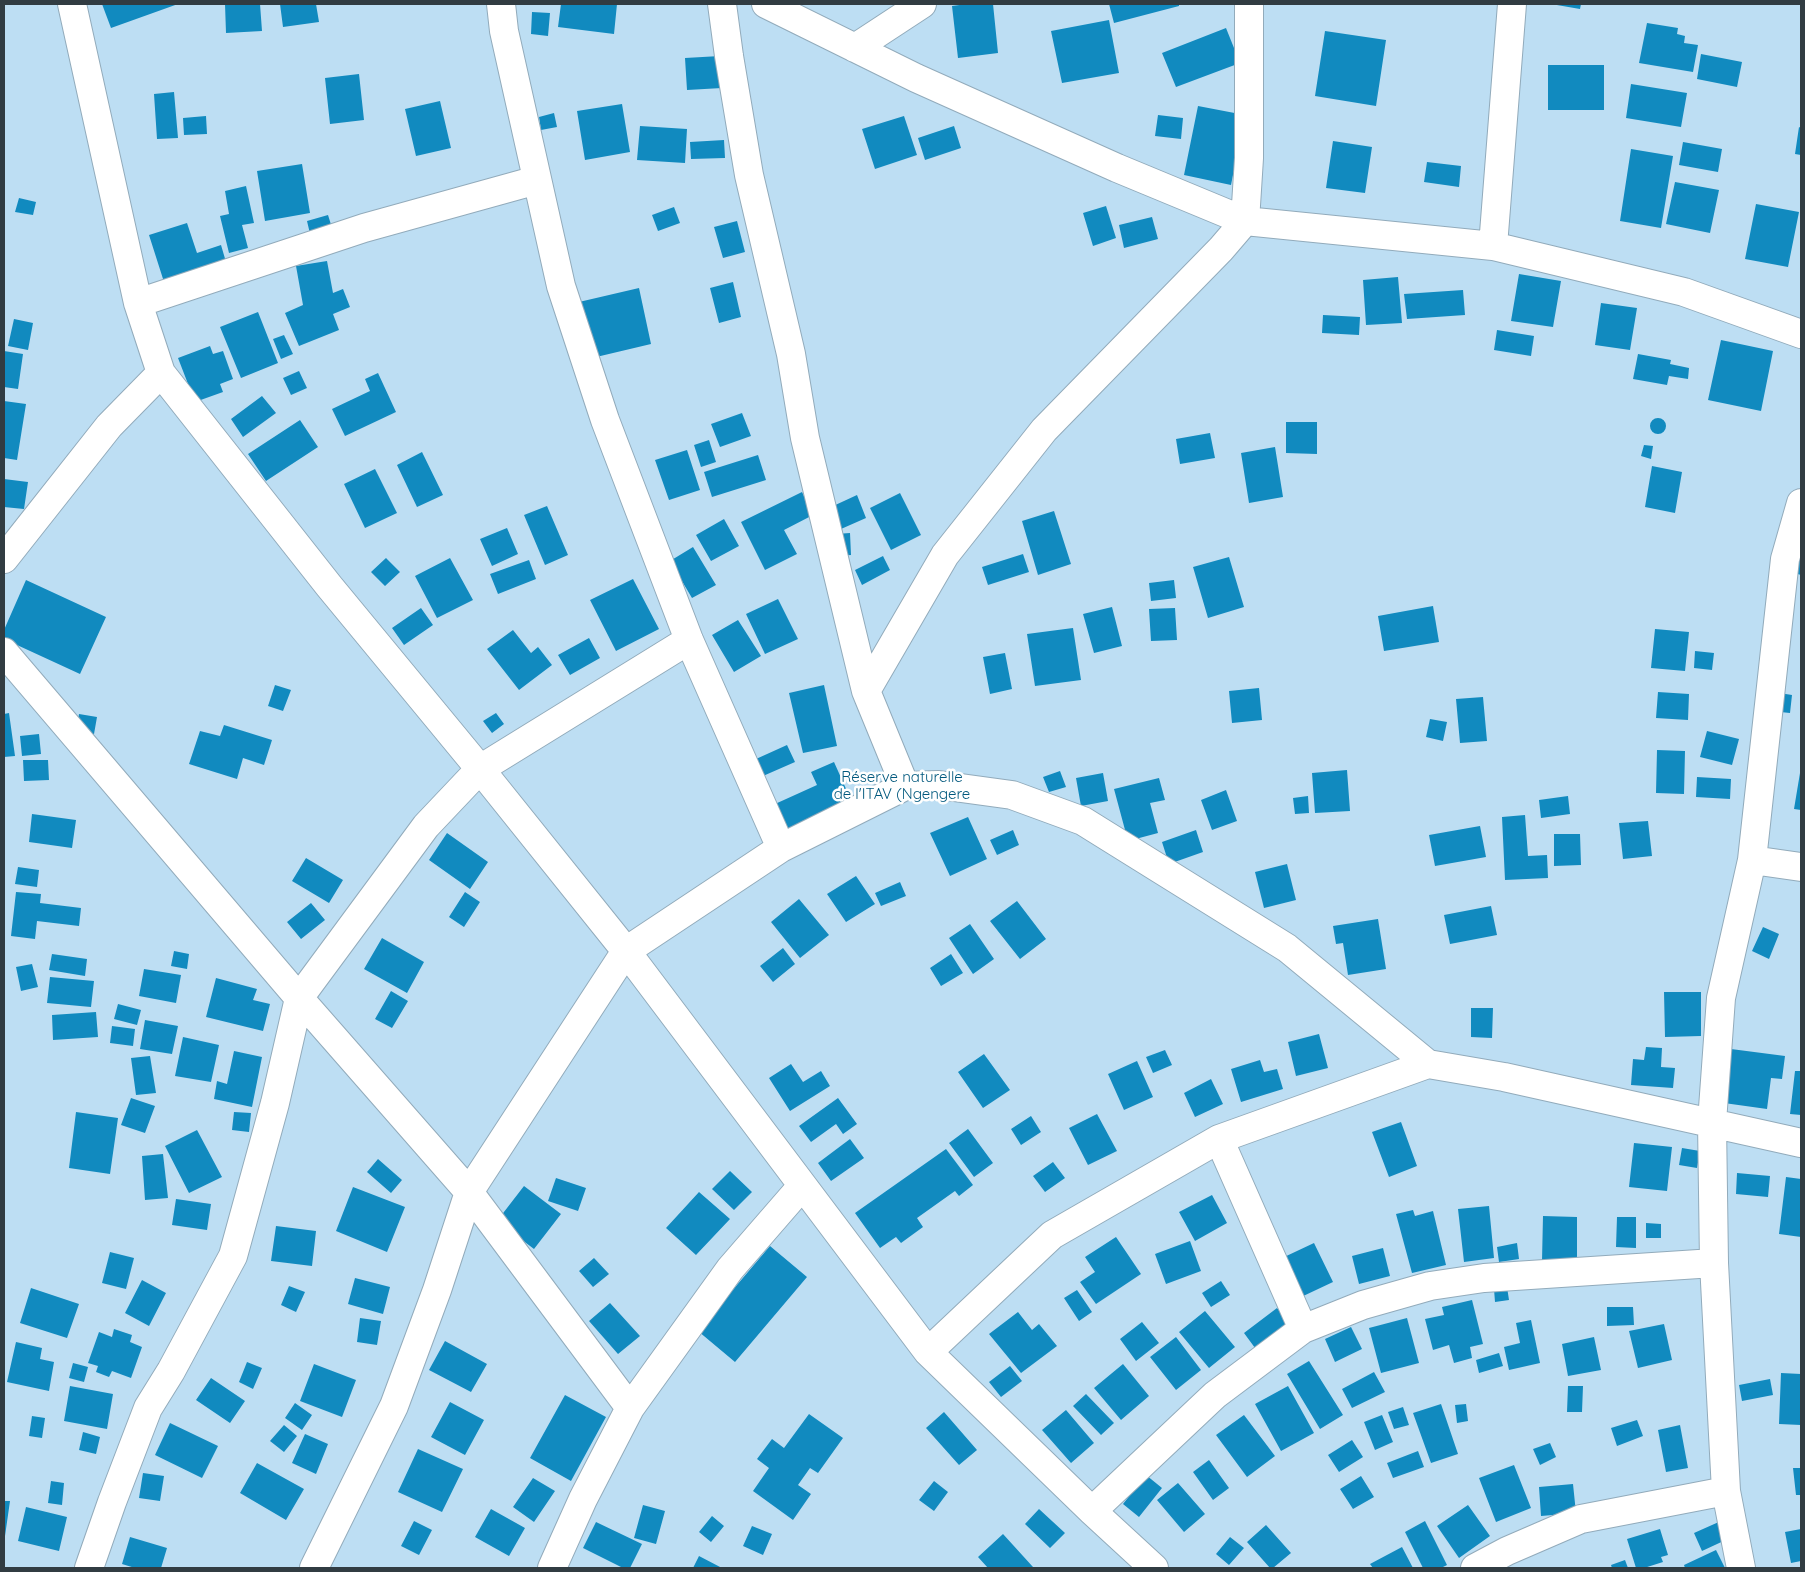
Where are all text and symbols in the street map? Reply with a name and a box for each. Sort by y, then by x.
park label: Réserve naturelle de l'ITAV (Ngengere [834,768,970,803]

